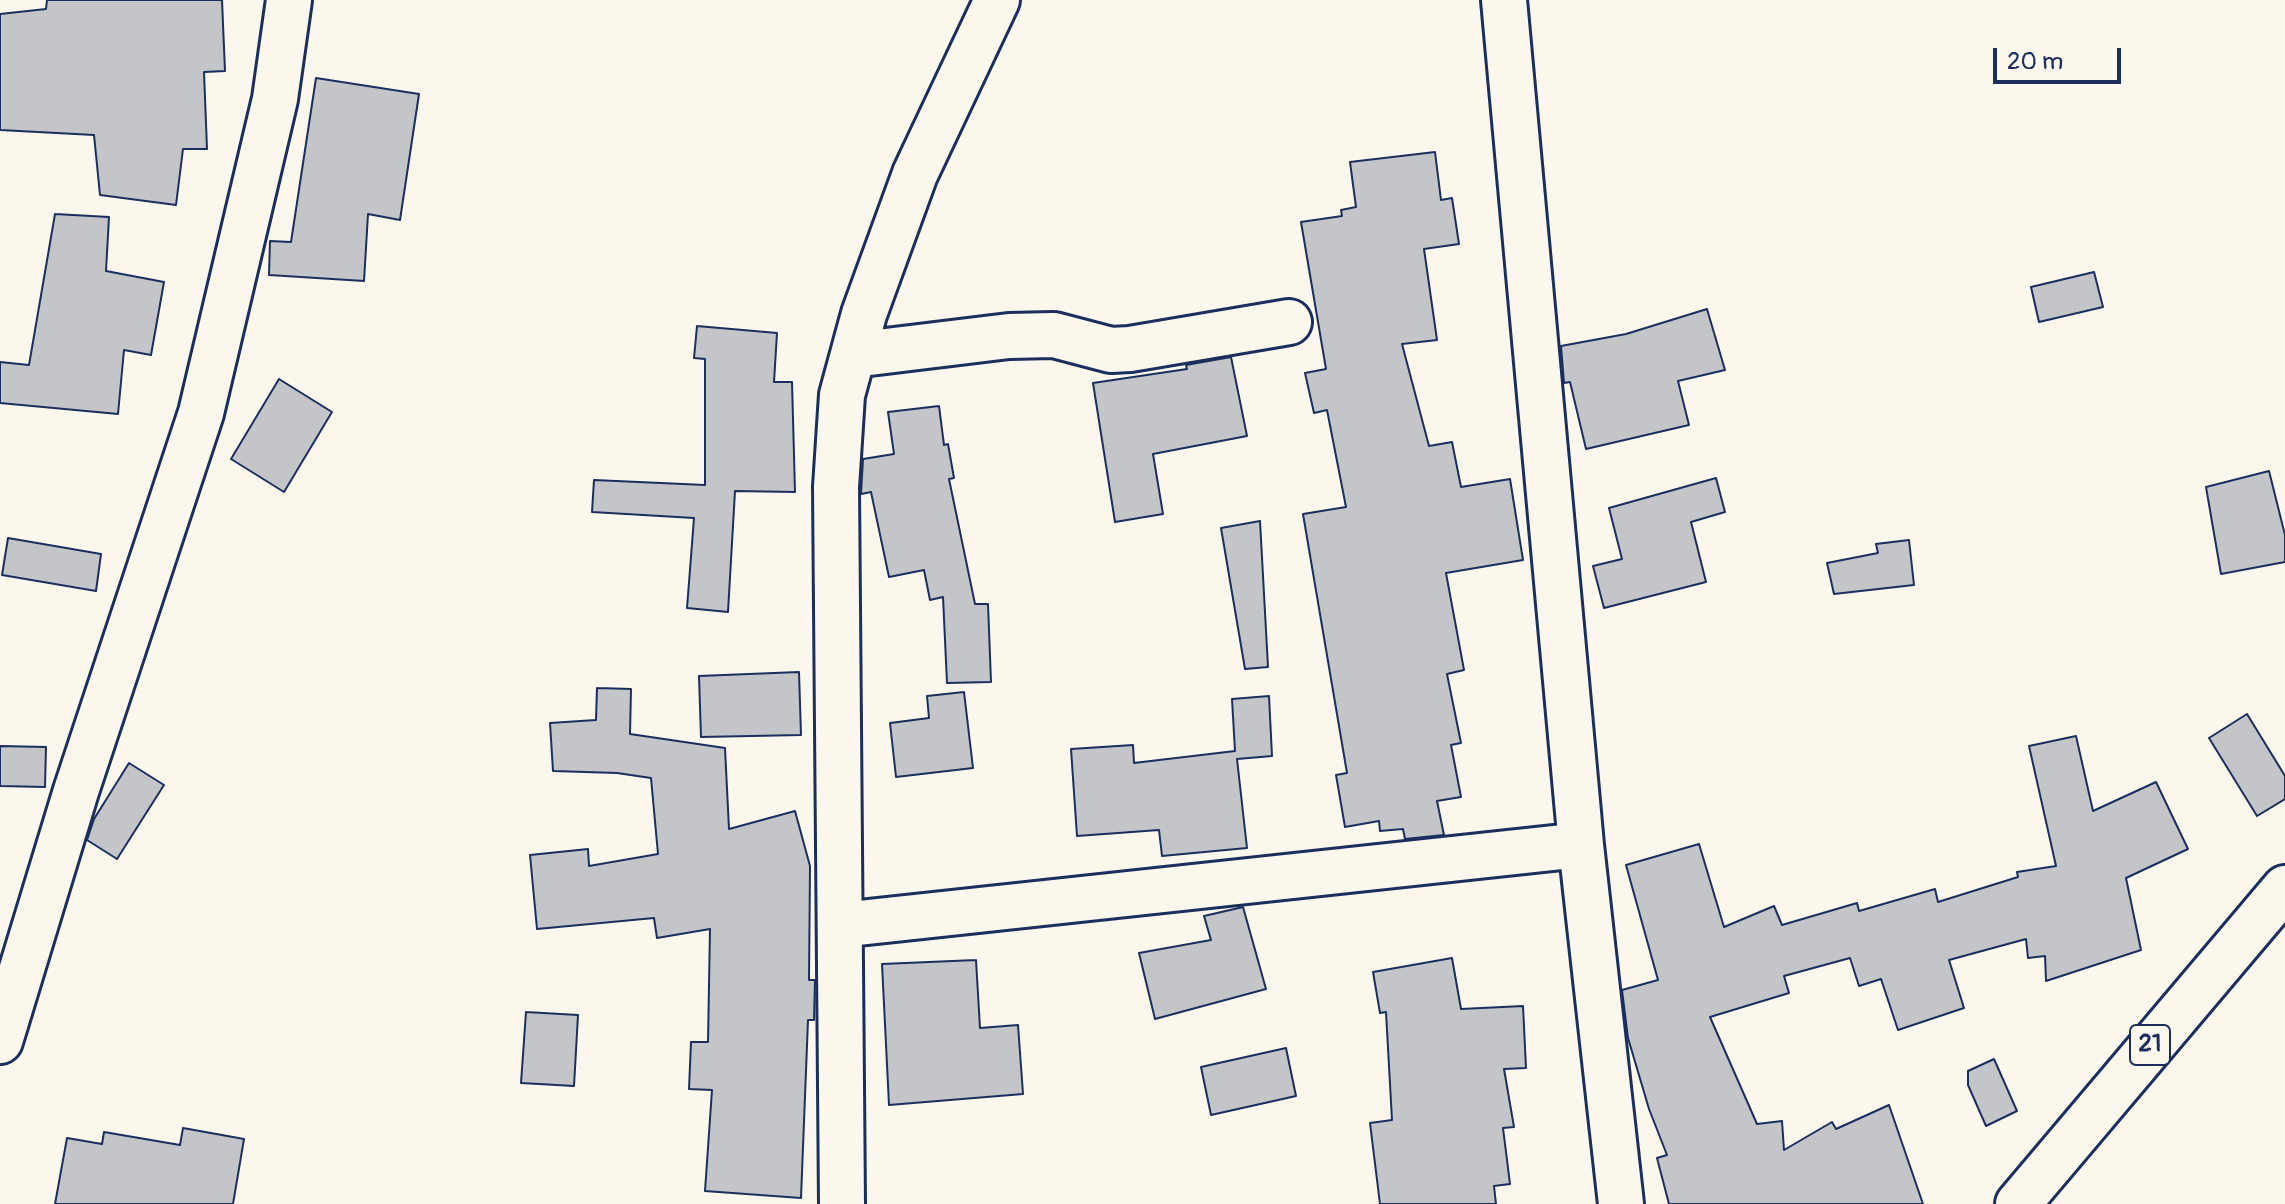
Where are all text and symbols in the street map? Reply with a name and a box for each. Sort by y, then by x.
scale bar [1997,32,2125,82]
text: 20 m [2007,47,2063,76]
road number: 21 [2130,1025,2170,1065]

